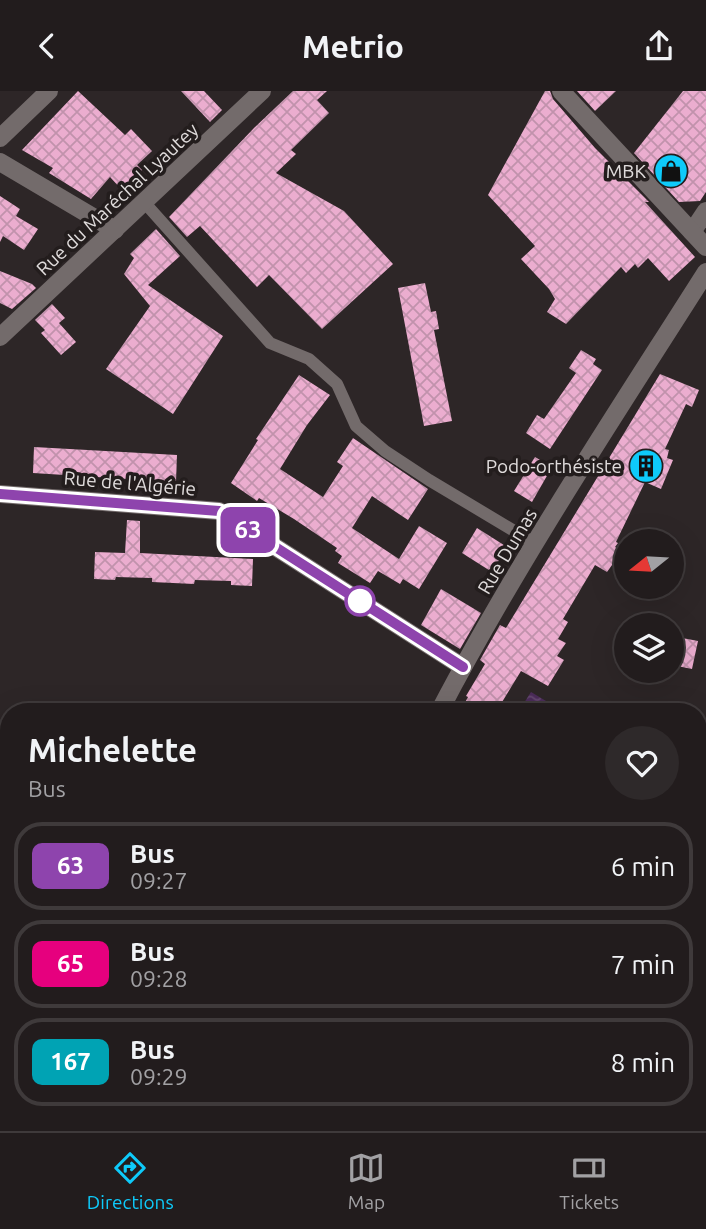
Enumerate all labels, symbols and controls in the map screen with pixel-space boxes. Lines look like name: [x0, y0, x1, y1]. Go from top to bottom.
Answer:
icon: back: [28, 27, 66, 65]
icon: share: [640, 27, 678, 65]
text: Metrio: [302, 28, 404, 64]
street label: Rue du Maréchal Lyautey: [32, 118, 202, 280]
shop icon: MBK: [652, 152, 690, 190]
place label: MBK: [606, 160, 646, 182]
building icon: Podo-orthésiste: [627, 447, 665, 485]
place label: Podo-orthésiste: [486, 455, 622, 477]
street label: Rue de l'Algérie: [63, 466, 197, 500]
street label: Rue Dumas: [473, 504, 541, 598]
line badge: 63: [216, 507, 280, 553]
text: 63: [234, 516, 262, 543]
north arrow: [614, 529, 684, 599]
map controls: [614, 529, 684, 683]
unlabelled marker: [345, 586, 375, 616]
button: layers: [614, 613, 684, 683]
button: heart: [605, 726, 679, 800]
text: Michelette: [28, 731, 197, 768]
text: Bus: [28, 776, 66, 801]
text: Bus: [130, 839, 175, 868]
text: 63: [57, 852, 84, 879]
text: 6 min: [611, 852, 675, 881]
text: 09:27: [130, 868, 188, 893]
text: Bus: [130, 937, 175, 966]
text: 65: [57, 950, 84, 977]
text: 7 min: [611, 950, 675, 979]
text: 09:28: [130, 966, 188, 991]
text: Bus: [130, 1035, 175, 1064]
text: 167: [50, 1048, 91, 1075]
text: 8 min: [611, 1048, 675, 1077]
text: 09:29: [130, 1064, 188, 1089]
tab: Directions: [87, 1149, 174, 1213]
tab: Map: [347, 1149, 385, 1213]
tab: Tickets: [559, 1149, 619, 1213]

